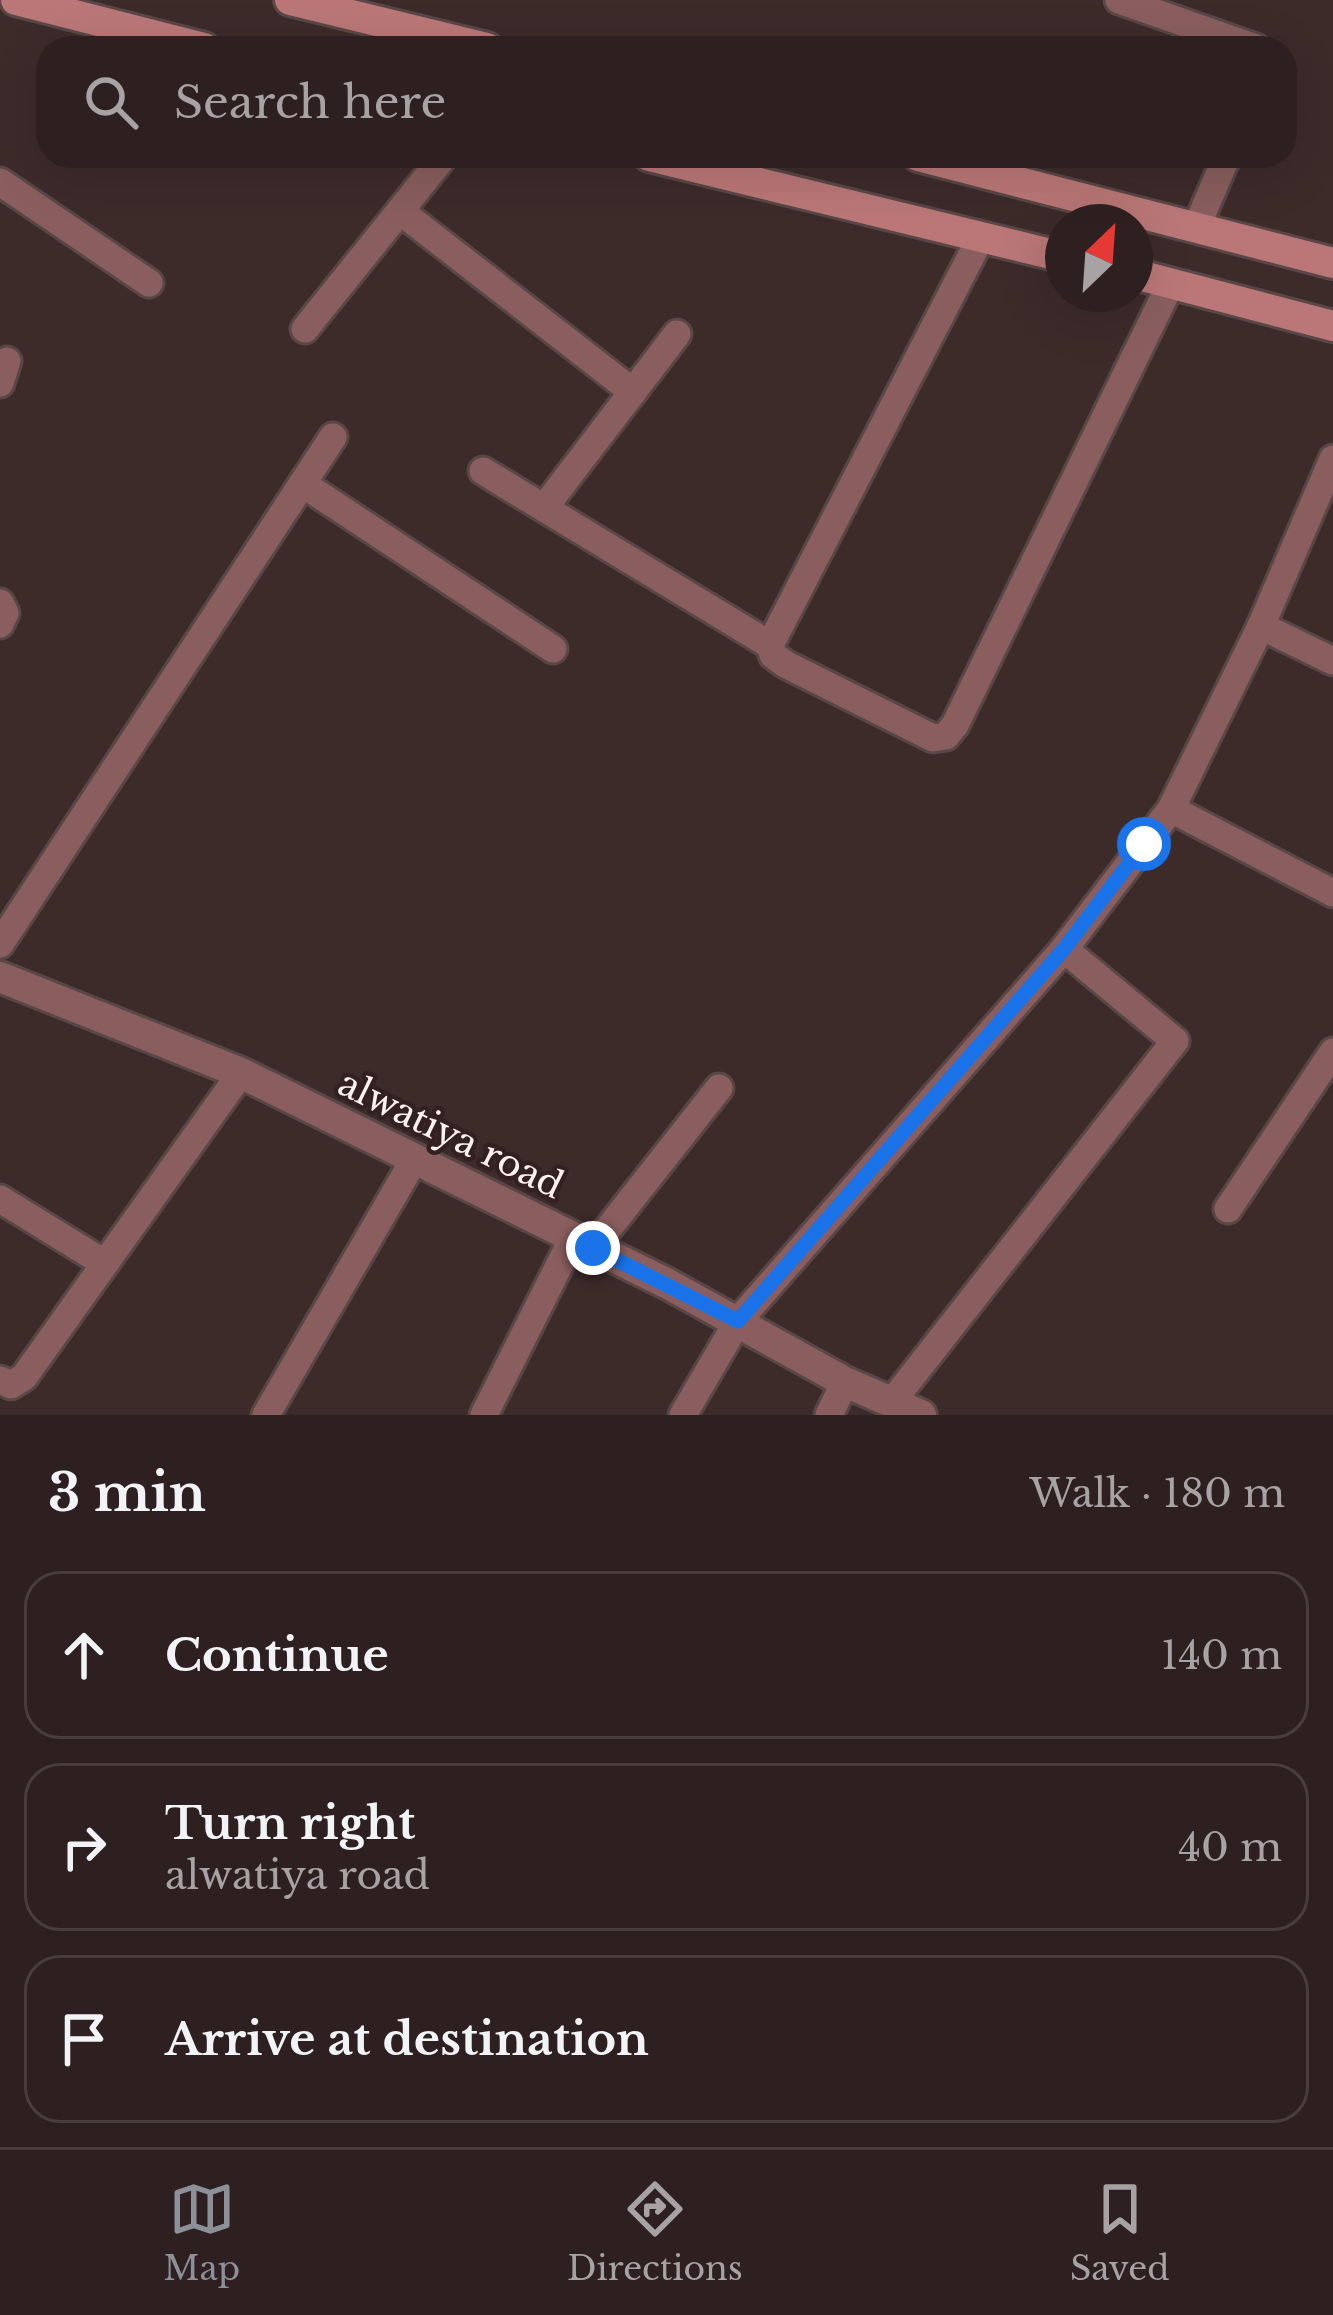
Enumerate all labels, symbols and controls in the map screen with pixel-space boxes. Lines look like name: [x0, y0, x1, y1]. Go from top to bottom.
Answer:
search box: [36, 36, 1297, 168]
icon: search: [78, 69, 144, 135]
text: Search here: [174, 74, 446, 130]
north arrow: [1045, 204, 1153, 312]
route start: [1117, 817, 1171, 871]
street label: alwatiya road: [331, 1061, 571, 1208]
route end: [566, 1221, 620, 1275]
text: 3 min: [48, 1462, 206, 1525]
text: Walk · 180 m: [1029, 1469, 1285, 1518]
icon: ahead: [51, 1622, 117, 1688]
text: Continue: [165, 1627, 389, 1683]
text: 140 m: [1161, 1631, 1282, 1680]
text: Turn right: [165, 1795, 415, 1851]
icon: right: [51, 1814, 117, 1880]
text: 40 m: [1178, 1823, 1282, 1872]
text: alwatiya road: [165, 1851, 430, 1900]
icon: arrive: [51, 2006, 117, 2072]
text: Arrive at destination: [165, 2011, 649, 2067]
tab: Map: [164, 2176, 240, 2289]
tab: Directions: [567, 2176, 743, 2289]
tab: Saved: [1070, 2176, 1169, 2289]

